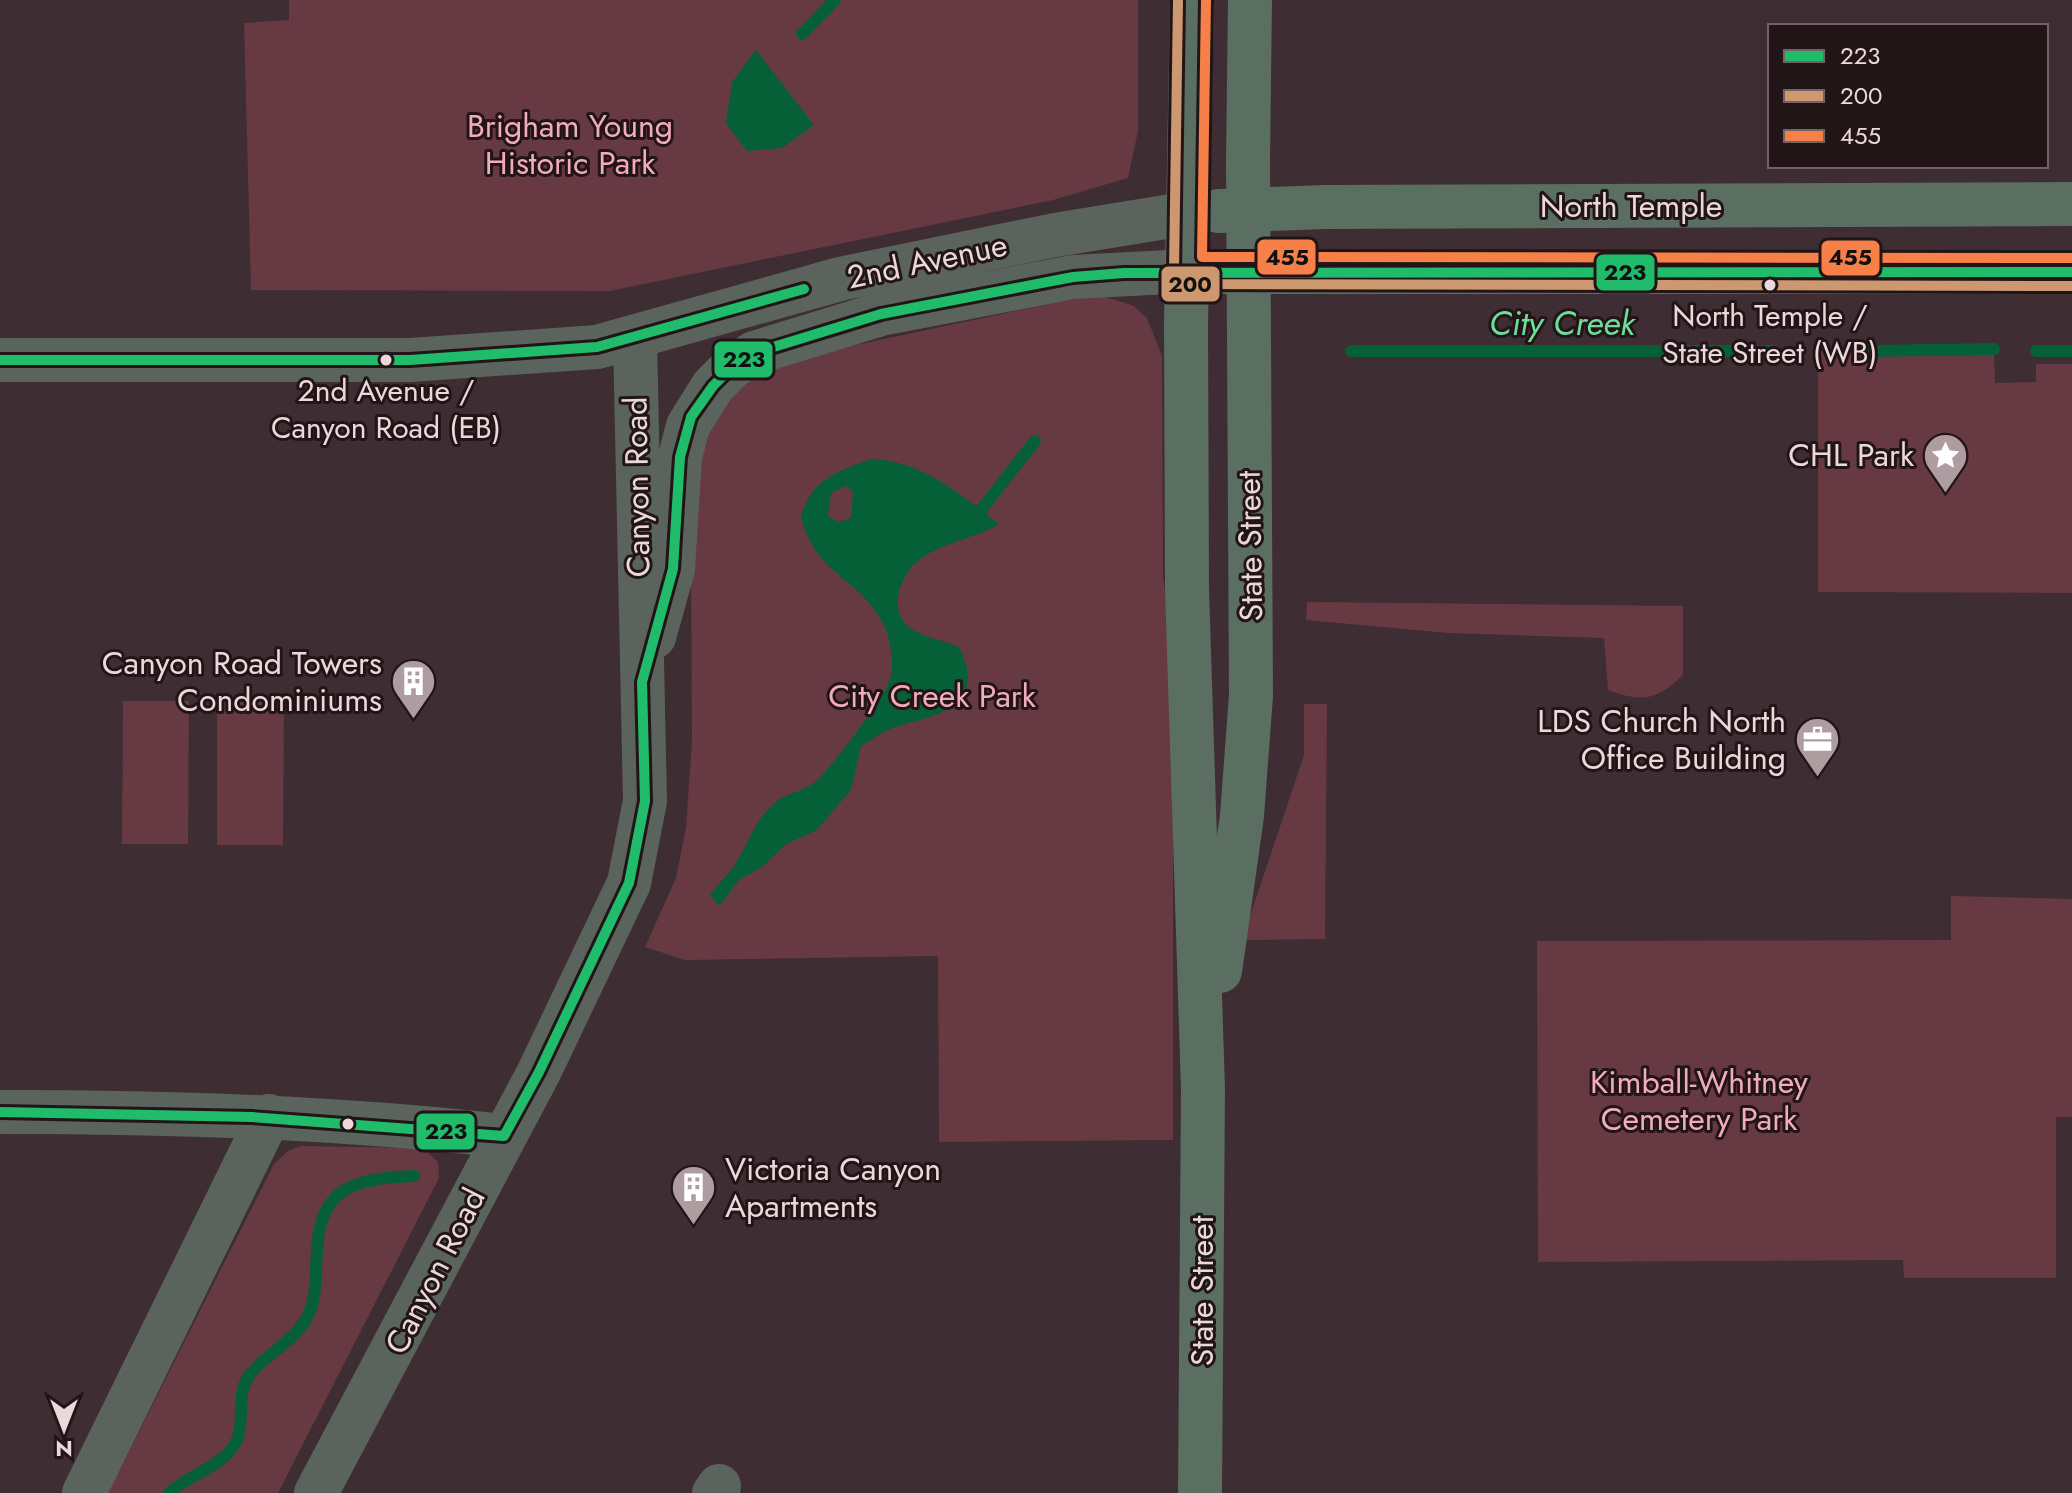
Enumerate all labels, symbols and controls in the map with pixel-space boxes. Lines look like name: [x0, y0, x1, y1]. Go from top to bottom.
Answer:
legend: [1768, 24, 2048, 168]
text: 223: [1840, 38, 1880, 73]
text: 200: [1840, 78, 1882, 113]
park label: Brigham Young Historic Park: [467, 103, 673, 186]
text: 455: [1840, 118, 1881, 153]
street label: North Temple: [1540, 183, 1722, 229]
street label: 2nd Avenue: [843, 222, 1011, 300]
line badge: 455: [1256, 238, 1317, 276]
line badge: 455: [1820, 239, 1881, 277]
text: 455: [1265, 241, 1309, 273]
text: 455: [1828, 241, 1872, 273]
line badge: 223: [1595, 253, 1656, 292]
text: 223: [1604, 256, 1646, 288]
line badge: 200: [1160, 265, 1221, 303]
text: 200: [1168, 268, 1212, 300]
marker: North Temple / State Street (WB): [1762, 277, 1778, 293]
place label: North Temple / State Street (WB): [1662, 294, 1878, 374]
water label: City Creek: [1489, 299, 1636, 348]
line badge: 223: [713, 340, 774, 379]
text: 223: [723, 343, 765, 375]
marker: 2nd Avenue / Canyon Road (EB): [378, 352, 394, 368]
place label: 2nd Avenue / Canyon Road (EB): [271, 369, 501, 449]
street label: Canyon Road: [612, 396, 662, 578]
place icon: CHL Park: [1921, 431, 1969, 494]
place label: CHL Park: [1788, 432, 1915, 478]
street label: State Street: [1226, 470, 1274, 622]
place label: Canyon Road Towers Condominiums: [102, 640, 382, 723]
building icon: Canyon Road Towers Condominiums: [389, 657, 437, 720]
park label: City Creek Park: [828, 673, 1037, 719]
place label: LDS Church North Office Building: [1537, 698, 1786, 781]
office icon: LDS Church North Office Building: [1793, 715, 1841, 778]
park label: Kimball-Whitney Cemetery Park: [1590, 1059, 1809, 1142]
line badge: 223: [415, 1112, 476, 1151]
text: 223: [425, 1115, 467, 1147]
unlabelled marker: [340, 1116, 356, 1132]
place label: Victoria Canyon Apartments: [725, 1146, 941, 1229]
building icon: Victoria Canyon Apartments: [670, 1163, 718, 1226]
street label: Canyon Road: [374, 1180, 496, 1362]
street label: State Street: [1179, 1215, 1225, 1366]
north arrow: [24, 1389, 104, 1469]
text: N: [55, 1433, 73, 1465]

